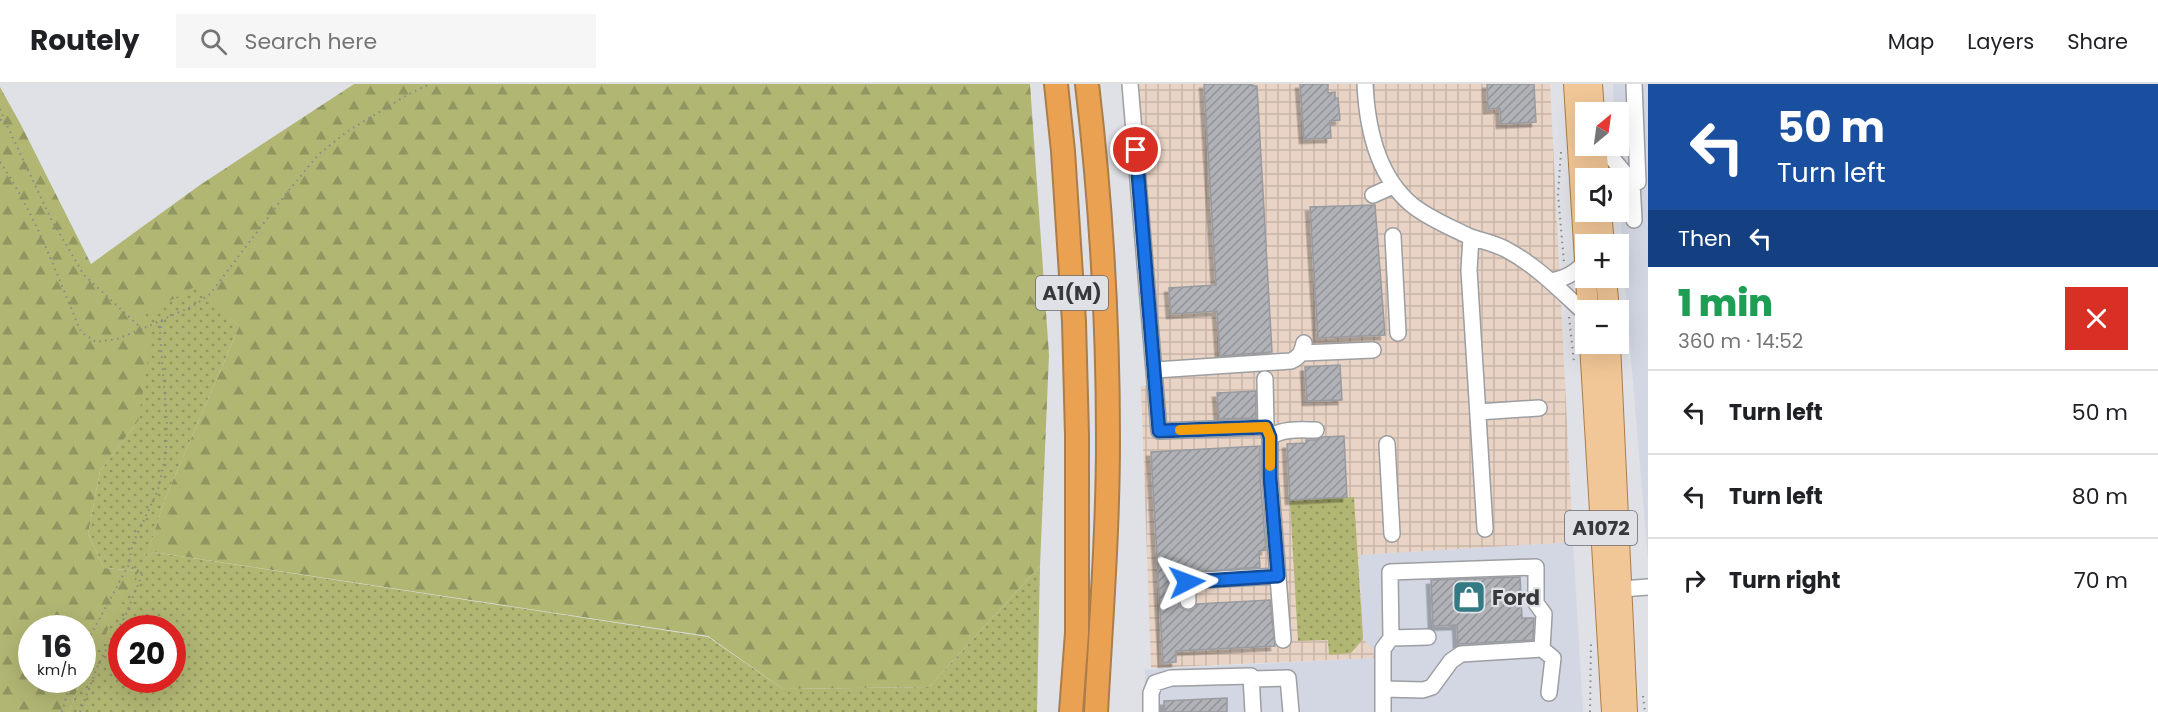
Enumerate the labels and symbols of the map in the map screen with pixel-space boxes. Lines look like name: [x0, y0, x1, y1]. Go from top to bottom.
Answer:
north arrow: [1575, 102, 1629, 156]
pin: [1110, 124, 1161, 175]
road number: A1(M): [1036, 276, 1108, 310]
road number: A1072: [1565, 511, 1637, 545]
position arrow: [1155, 550, 1219, 614]
shop icon: Ford: [1451, 579, 1487, 615]
place label: Ford: [1492, 583, 1540, 612]
speed limit sign: 20: [108, 615, 186, 693]

